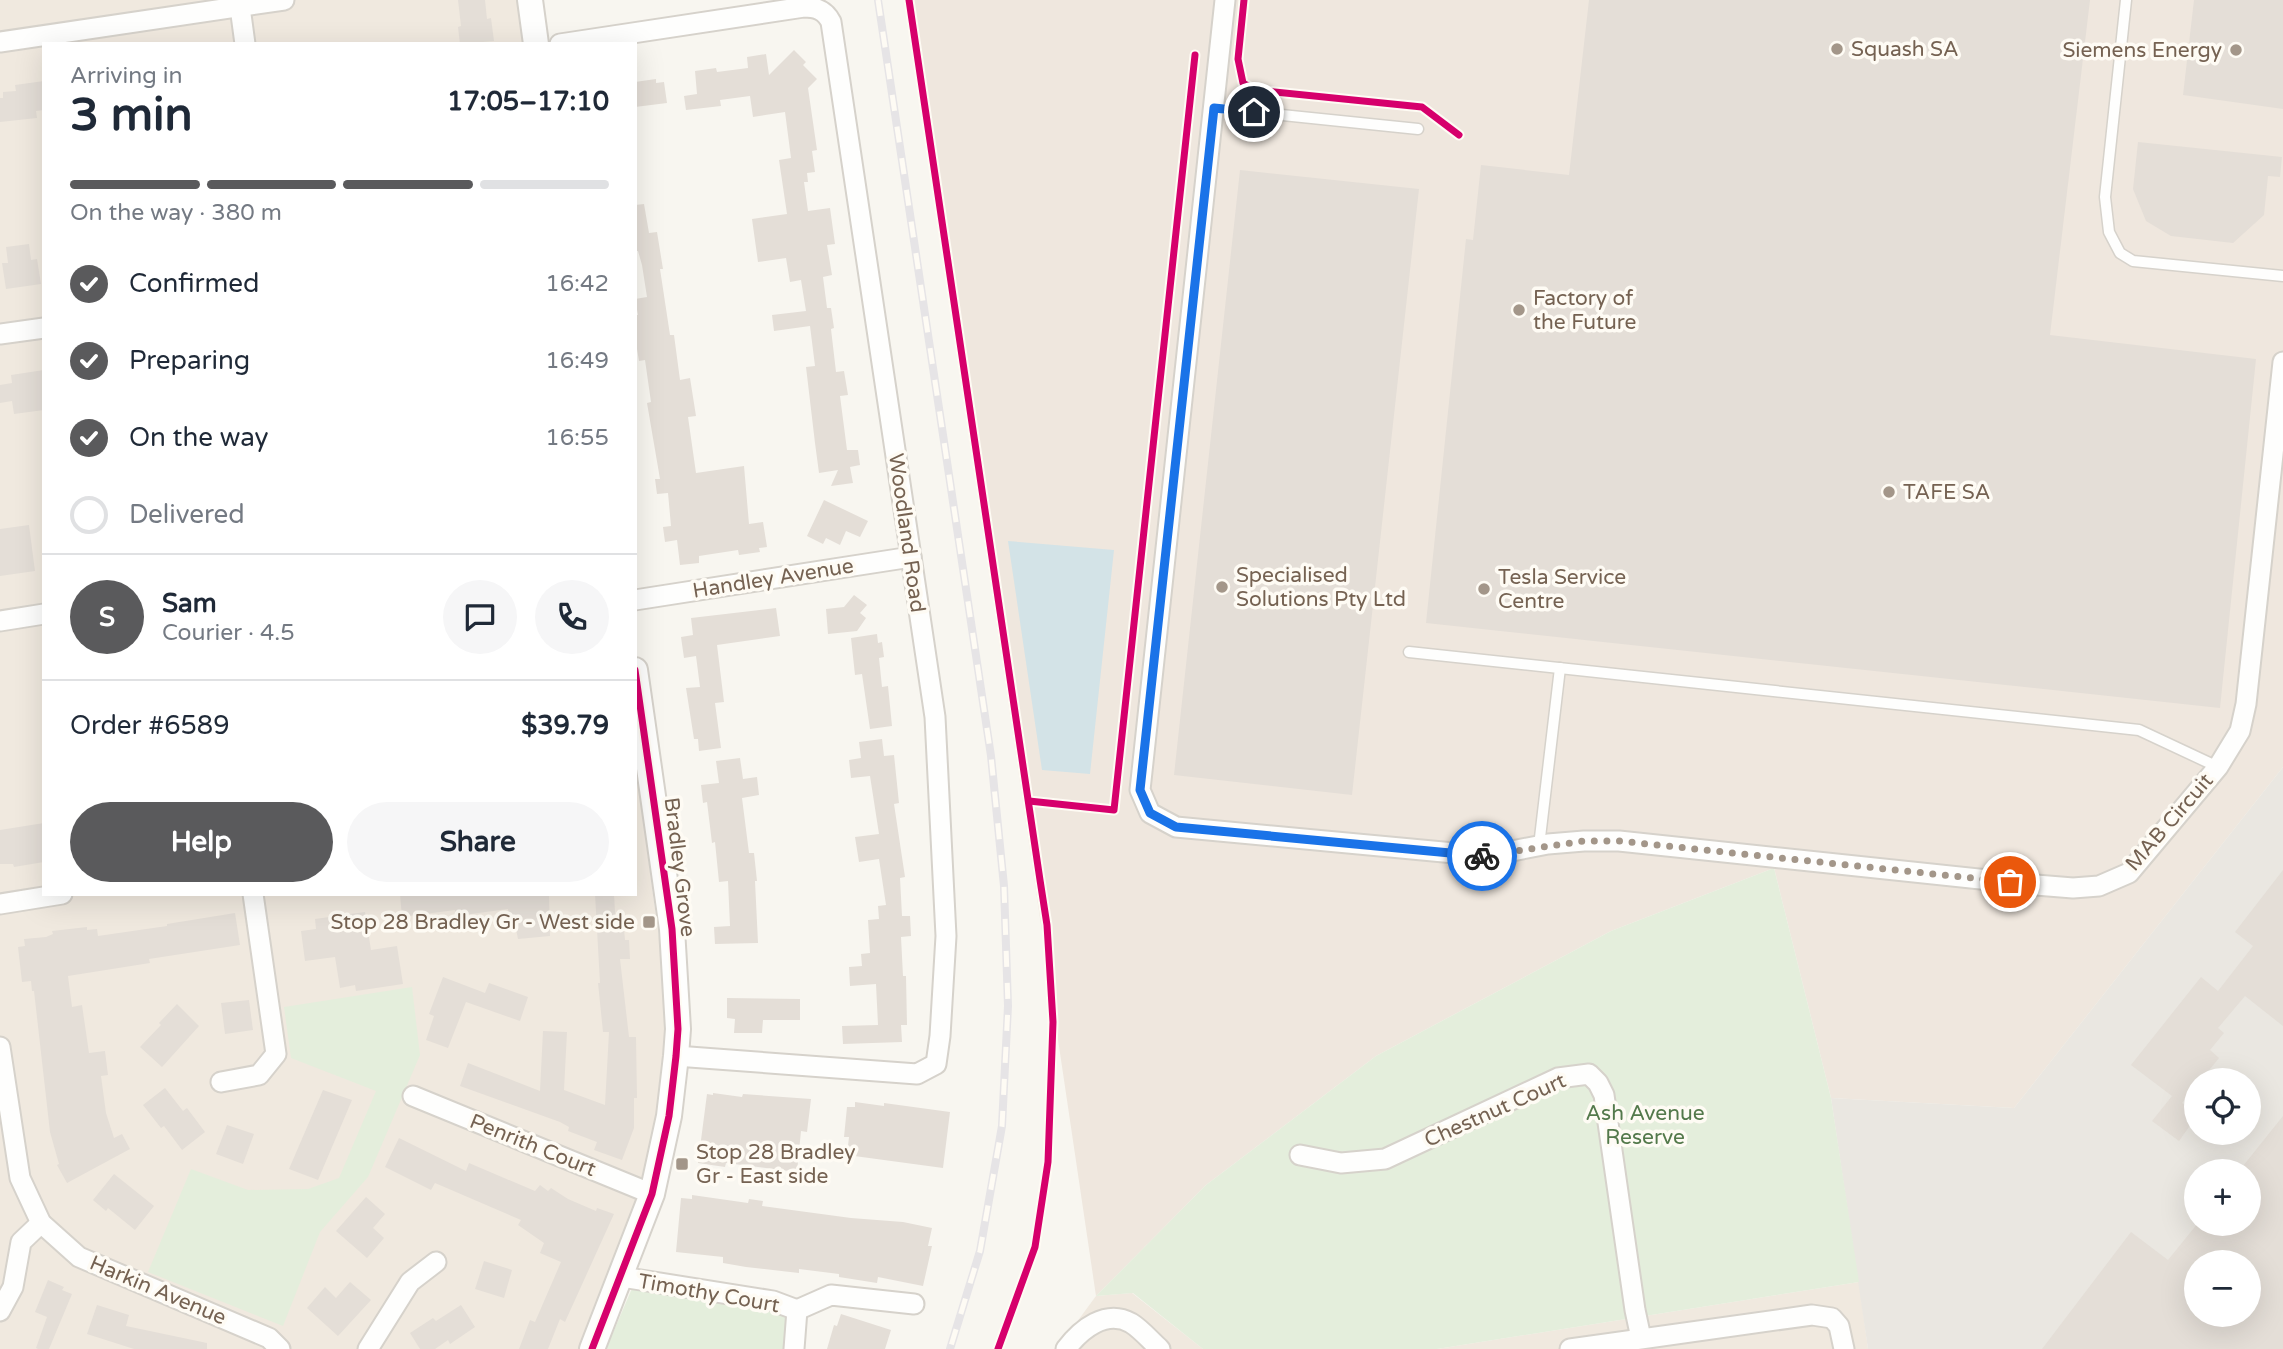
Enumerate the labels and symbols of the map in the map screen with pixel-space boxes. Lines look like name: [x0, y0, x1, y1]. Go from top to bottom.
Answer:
place label: Squash SA: [1851, 37, 1959, 62]
place label: Siemens Energy: [2062, 38, 2222, 63]
marker: Squash SA: [1829, 41, 1845, 57]
marker: Siemens Energy: [2228, 42, 2244, 58]
pin: [1224, 82, 1284, 142]
place label: Factory of the Future: [1533, 286, 1637, 335]
marker: Factory of the Future: [1511, 302, 1527, 318]
street label: Woodland Road: [883, 452, 930, 614]
place label: TAFE SA: [1903, 480, 1990, 505]
marker: TAFE SA: [1881, 484, 1897, 500]
street label: Handley Avenue: [691, 553, 855, 604]
place label: Specialised Solutions Pty Ltd: [1236, 563, 1406, 612]
place label: Tesla Service Centre: [1498, 565, 1626, 614]
marker: Specialised Solutions Pty Ltd: [1214, 579, 1230, 595]
marker: Tesla Service Centre: [1476, 581, 1492, 597]
street label: MAB Circuit: [2120, 769, 2218, 876]
street label: Bradley Grove: [659, 796, 700, 938]
courier: [1447, 821, 1517, 891]
pin: [1980, 852, 2040, 912]
place label: Stop 28 Bradley Gr - West side: [331, 910, 635, 935]
marker: Stop 28 Bradley Gr - West side: [641, 914, 657, 930]
street label: Chestnut Court: [1421, 1068, 1570, 1153]
park label: Ash Avenue Reserve: [1585, 1101, 1705, 1150]
street label: Penrith Court: [466, 1109, 600, 1182]
place label: Stop 28 Bradley Gr - East side: [696, 1140, 855, 1189]
marker: Stop 28 Bradley Gr - East side: [674, 1156, 690, 1172]
street label: Harkin Avenue: [86, 1250, 230, 1330]
street label: Timothy Court: [636, 1269, 782, 1318]

